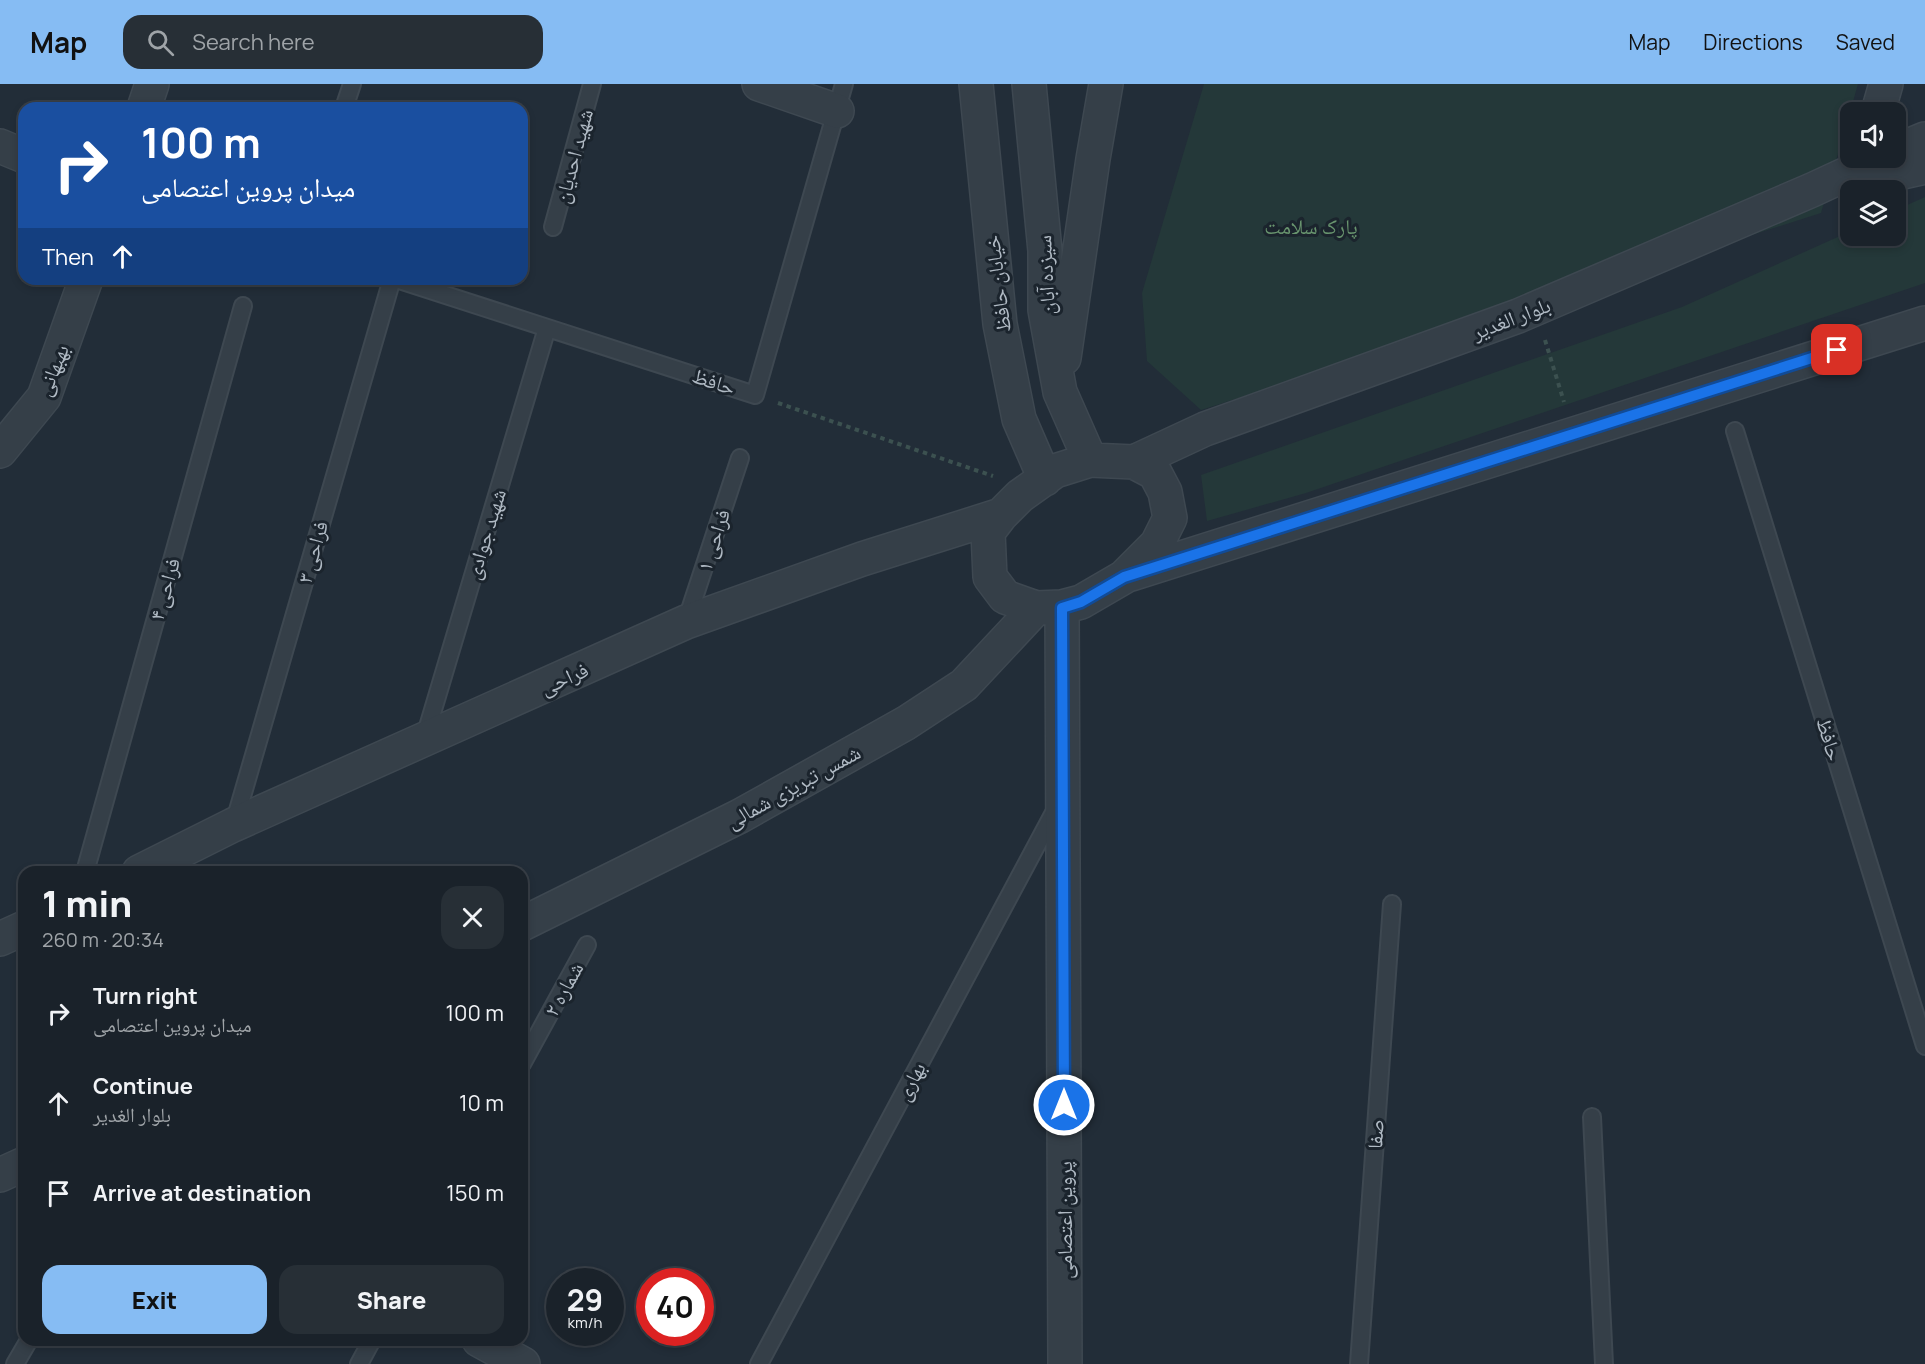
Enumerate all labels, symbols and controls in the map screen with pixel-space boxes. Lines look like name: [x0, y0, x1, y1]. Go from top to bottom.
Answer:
search box: [123, 15, 543, 69]
text: Map: [30, 23, 87, 61]
icon: search: [144, 26, 177, 59]
text: Search here: [192, 27, 315, 57]
text: Map: [1629, 28, 1670, 56]
text: Directions: [1703, 28, 1803, 56]
text: Saved: [1836, 28, 1895, 56]
map controls: [1840, 102, 1906, 246]
button: sound: [1840, 102, 1906, 168]
street label: شهید احدیان: [547, 106, 599, 206]
text: 100 m: [141, 113, 261, 171]
icon: right: [42, 126, 120, 204]
text: میدان پروین اعتصامی: [141, 168, 355, 205]
button: layers: [1840, 180, 1906, 246]
park label: پارک سلامت: [1264, 212, 1358, 240]
street label: خیابان حافظ: [977, 234, 1017, 334]
street label: سیزده آبان: [1029, 234, 1061, 316]
icon: ahead: [106, 240, 139, 273]
text: Then: [42, 242, 94, 272]
street label: بلوار الغدیر: [1467, 290, 1554, 346]
pin: [1811, 324, 1862, 375]
icon: arrive: [1820, 333, 1853, 366]
street label: بهبهانی: [29, 340, 75, 400]
street label: حافظ: [689, 361, 739, 401]
street label: شهید جوادی: [458, 485, 512, 583]
street label: فراحی ۱: [690, 505, 736, 575]
street label: فراحی ۳: [290, 518, 334, 586]
street label: فراحی ۴: [142, 555, 186, 623]
street label: فراحی: [535, 655, 593, 701]
street label: حافظ: [1810, 714, 1850, 764]
street label: شمس تبریزی شمالی: [721, 738, 865, 834]
text: 1 min: [42, 879, 132, 928]
button: close: [441, 886, 504, 949]
text: 260 m · 20:34: [42, 926, 164, 953]
street label: شماره ۲: [537, 957, 589, 1021]
text: Turn right: [93, 981, 198, 1011]
icon: right: [42, 997, 75, 1030]
text: 100 m: [446, 998, 504, 1028]
text: میدان پروین اعتصامی: [93, 1011, 252, 1038]
street label: بهاری: [888, 1057, 932, 1105]
text: Continue: [93, 1071, 193, 1101]
position arrow: [1032, 1073, 1096, 1137]
icon: ahead: [42, 1087, 75, 1120]
text: 10 m: [459, 1088, 504, 1118]
text: بلوار الغدیر: [93, 1101, 171, 1128]
street label: صفا: [1360, 1118, 1390, 1150]
street label: پروین اعتصامی: [1050, 1161, 1078, 1279]
icon: arrive: [42, 1177, 75, 1210]
text: Arrive at destination: [93, 1178, 311, 1208]
text: 150 m: [446, 1178, 504, 1208]
button: Exit: [42, 1265, 267, 1334]
button: Share: [279, 1265, 504, 1334]
speed limit sign: 40: [636, 1268, 714, 1346]
text: 29: [567, 1279, 603, 1320]
text: km/h: [568, 1312, 602, 1333]

